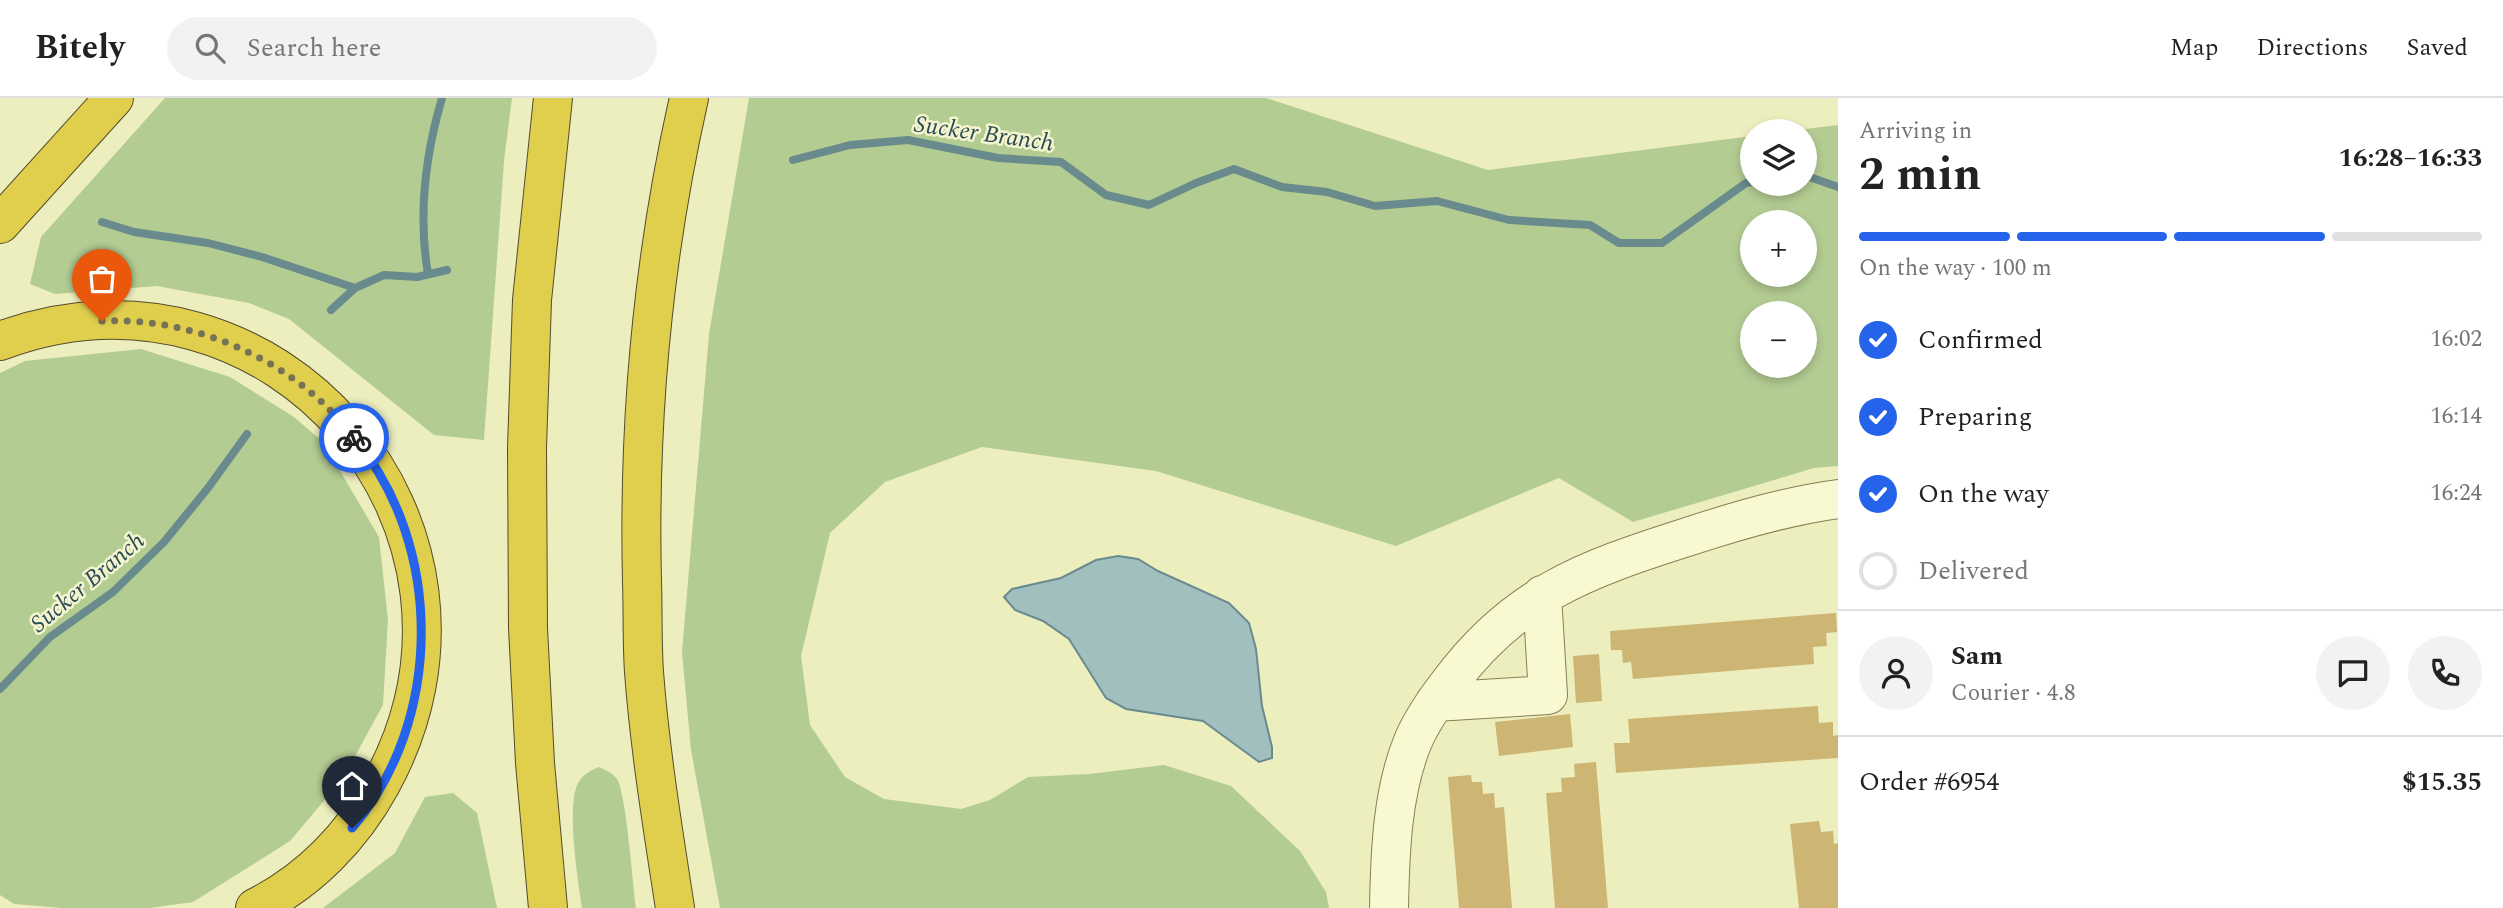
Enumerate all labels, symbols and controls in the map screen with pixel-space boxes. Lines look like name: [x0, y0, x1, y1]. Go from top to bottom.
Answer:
search box: [167, 17, 657, 80]
text: Bitely: [35, 23, 125, 73]
text: Search here: [247, 28, 381, 68]
icon: search: [191, 29, 229, 67]
text: Map: [2170, 30, 2218, 66]
text: Directions: [2256, 30, 2368, 66]
text: Saved: [2406, 30, 2468, 66]
water label: Sucker Branch: [912, 106, 1056, 162]
text: Arriving in: [1859, 114, 1972, 149]
map controls: [1740, 119, 1817, 378]
button: layers: [1740, 119, 1817, 196]
text: 16:28–16:33: [2338, 138, 2482, 178]
text: 2 min: [1859, 140, 1981, 210]
button: +: [1740, 210, 1817, 287]
pin: [72, 249, 132, 321]
text: On the way · 100 m: [1859, 251, 2052, 286]
icon: bag: [83, 260, 121, 298]
button: −: [1740, 301, 1817, 378]
text: Confirmed: [1918, 320, 2043, 360]
icon: check: [1859, 321, 1897, 359]
text: 16:02: [2430, 322, 2482, 357]
text: Preparing: [1918, 397, 2032, 437]
icon: check: [1859, 398, 1897, 436]
text: 16:14: [2430, 399, 2482, 434]
courier: [319, 403, 389, 473]
icon: bike: [335, 419, 373, 457]
text: On the way: [1918, 474, 2049, 514]
icon: check: [1859, 475, 1897, 513]
text: 16:24: [2430, 476, 2482, 511]
water label: Sucker Branch: [22, 524, 153, 642]
text: Delivered: [1918, 551, 2029, 591]
button: person: [1859, 636, 1933, 710]
text: Sam: [1951, 636, 2003, 676]
button: chat: [2316, 636, 2390, 710]
button: phone: [2408, 636, 2482, 710]
text: Courier · 4.8: [1951, 676, 2076, 711]
pin: [322, 756, 382, 828]
text: Order #6954: [1859, 762, 1999, 802]
text: $15.35: [2402, 762, 2482, 802]
icon: home: [333, 767, 371, 805]

